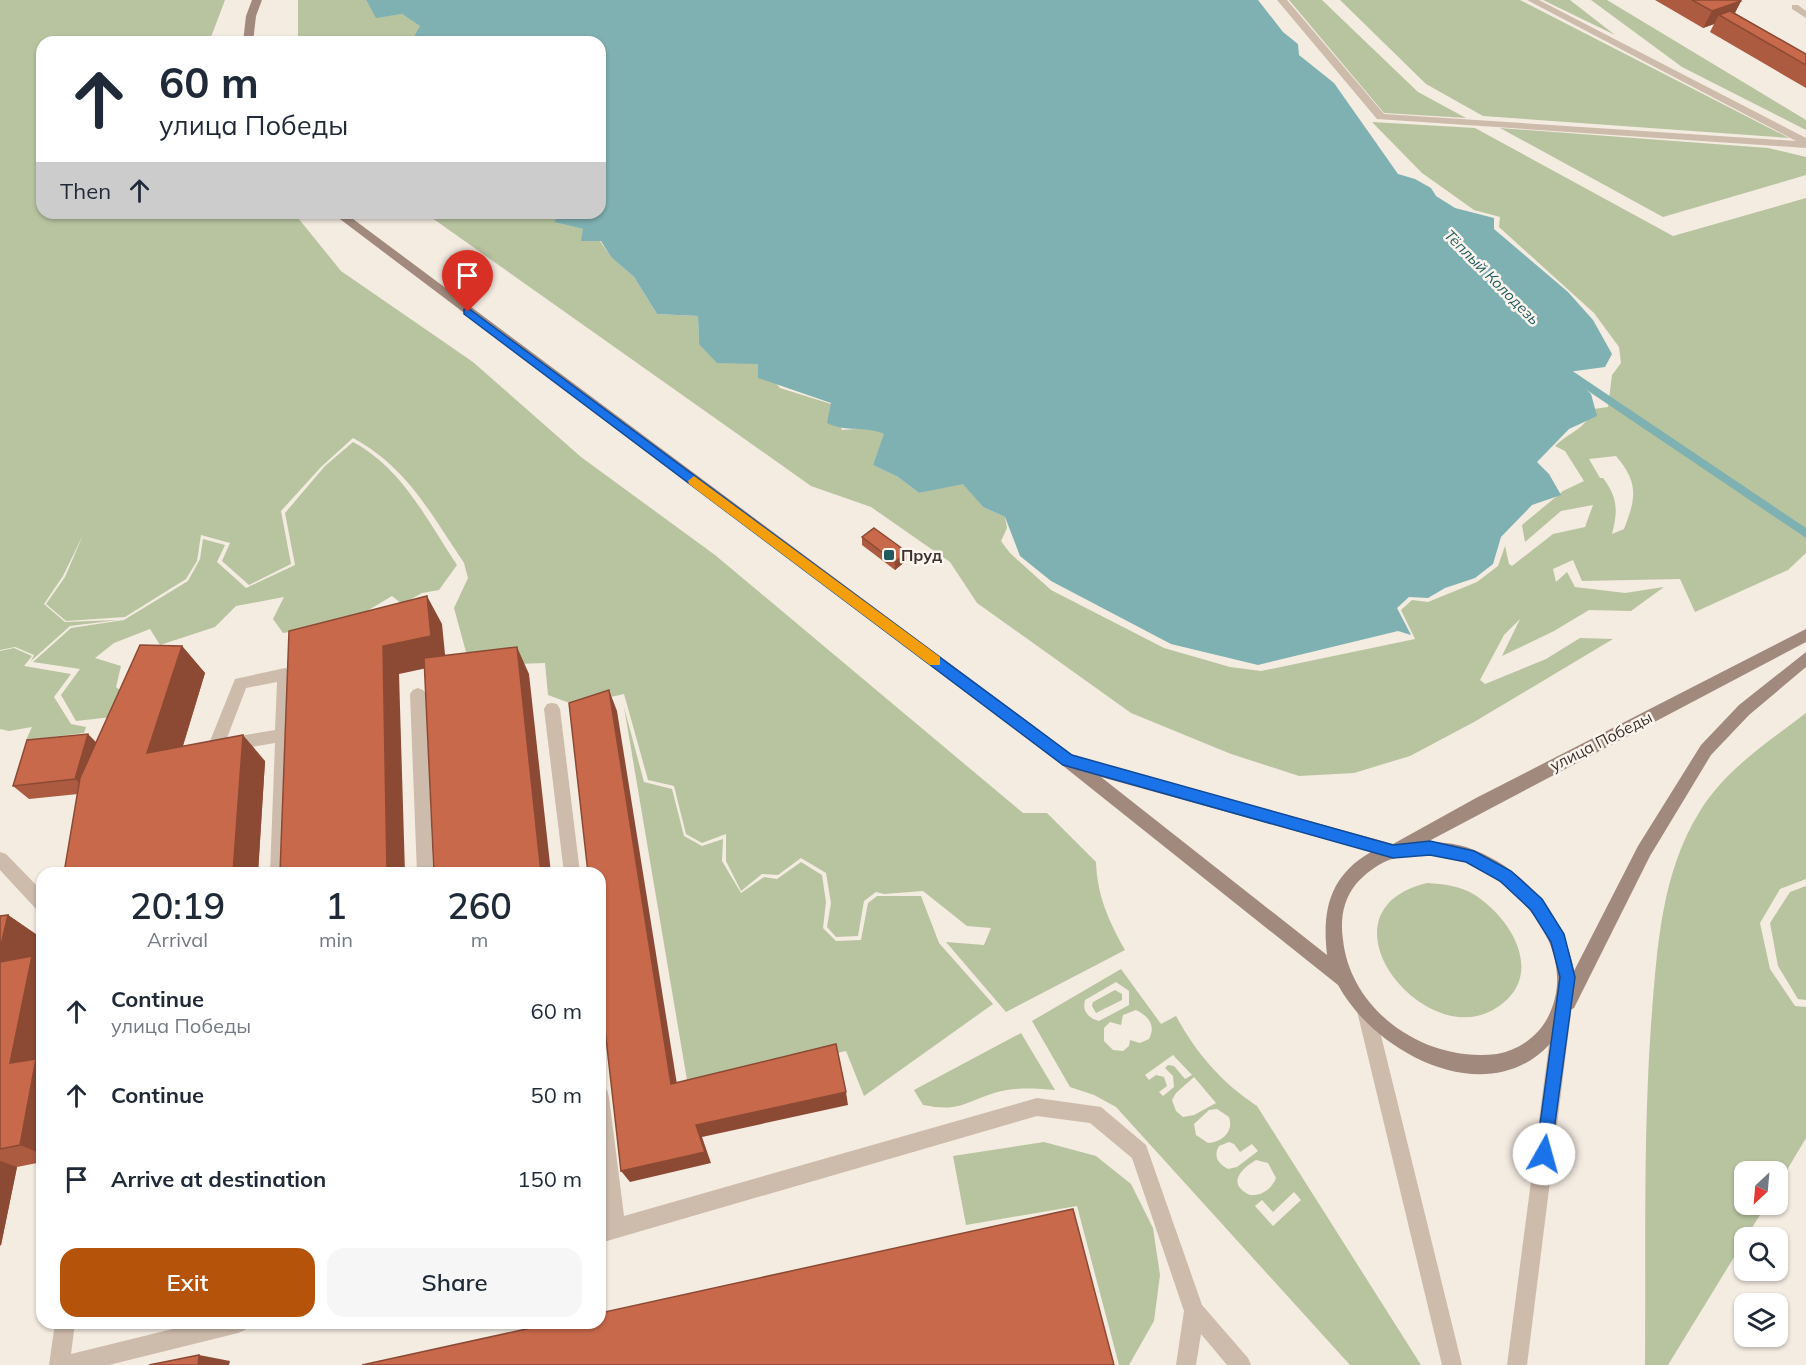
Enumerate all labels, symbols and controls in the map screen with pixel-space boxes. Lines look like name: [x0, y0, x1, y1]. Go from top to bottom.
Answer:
text: 60 m: [159, 56, 259, 109]
icon: ahead: [60, 60, 138, 138]
text: улица Победы: [159, 108, 348, 142]
icon: ahead: [123, 174, 156, 207]
text: Then: [60, 177, 111, 205]
water label: Тёплый Колодезь: [1440, 225, 1544, 329]
pin: [442, 250, 493, 312]
icon: arrive: [451, 259, 484, 292]
place label: Пруд: [901, 545, 942, 565]
marker: Пруд: [882, 548, 896, 562]
street label: улица Победы: [1546, 707, 1656, 775]
text: 20:19: [130, 883, 225, 928]
text: 1: [325, 883, 347, 928]
text: 260: [447, 883, 512, 928]
text: Arrival: [147, 927, 208, 952]
text: min: [319, 927, 353, 952]
text: m: [471, 927, 488, 952]
text: Continue: [111, 985, 204, 1013]
icon: ahead: [60, 995, 93, 1028]
text: 60 m: [531, 997, 582, 1025]
text: улица Победы: [111, 1013, 251, 1038]
icon: ahead: [60, 1079, 93, 1112]
text: Continue: [111, 1081, 204, 1109]
text: 50 m: [531, 1081, 582, 1109]
position arrow: [1512, 1122, 1576, 1186]
north arrow: [1734, 1161, 1788, 1215]
map controls: [1734, 1161, 1788, 1347]
icon: arrive: [60, 1163, 93, 1196]
text: Arrive at destination: [111, 1165, 326, 1193]
text: 150 m: [517, 1165, 582, 1193]
button: search: [1734, 1227, 1788, 1281]
button: Exit: [60, 1248, 315, 1317]
button: Share: [327, 1248, 582, 1317]
button: layers: [1734, 1293, 1788, 1347]

